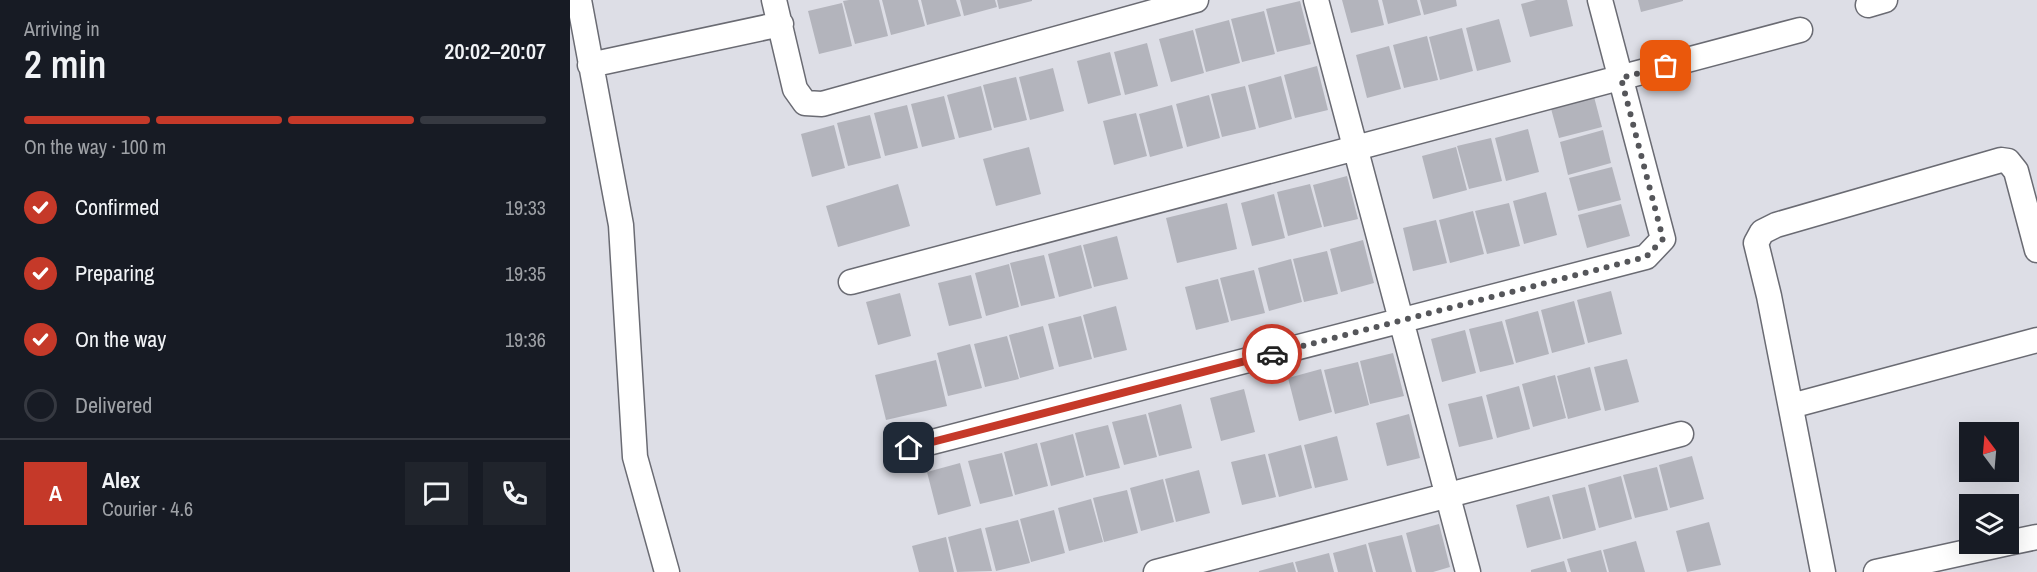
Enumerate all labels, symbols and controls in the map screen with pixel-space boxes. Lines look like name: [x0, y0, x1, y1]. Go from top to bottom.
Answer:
text: Arriving in: [24, 15, 100, 42]
text: 20:02–20:07: [444, 36, 546, 66]
text: 2 min: [24, 38, 106, 90]
pin: [1640, 40, 1691, 91]
icon: bag: [1649, 49, 1682, 82]
text: On the way · 100 m: [24, 133, 166, 160]
icon: check: [24, 191, 57, 224]
text: Confirmed: [75, 192, 159, 222]
text: 19:33: [505, 194, 546, 221]
icon: check: [24, 257, 57, 290]
text: Preparing: [75, 258, 154, 288]
text: 19:35: [505, 260, 546, 287]
icon: check: [24, 323, 57, 356]
text: On the way: [75, 324, 166, 354]
courier: [1242, 324, 1302, 384]
text: 19:36: [505, 326, 546, 353]
icon: car: [1256, 338, 1289, 371]
text: Delivered: [75, 390, 152, 420]
pin: [883, 422, 934, 473]
north arrow: [1959, 422, 2019, 482]
map controls: [1959, 422, 2019, 554]
icon: home: [892, 431, 925, 464]
button: chat: [405, 462, 468, 525]
button: phone: [483, 462, 546, 525]
text: Alex: [102, 465, 140, 495]
text: A: [49, 478, 62, 508]
button: layers: [1959, 494, 2019, 554]
text: Courier · 4.6: [102, 495, 193, 522]

